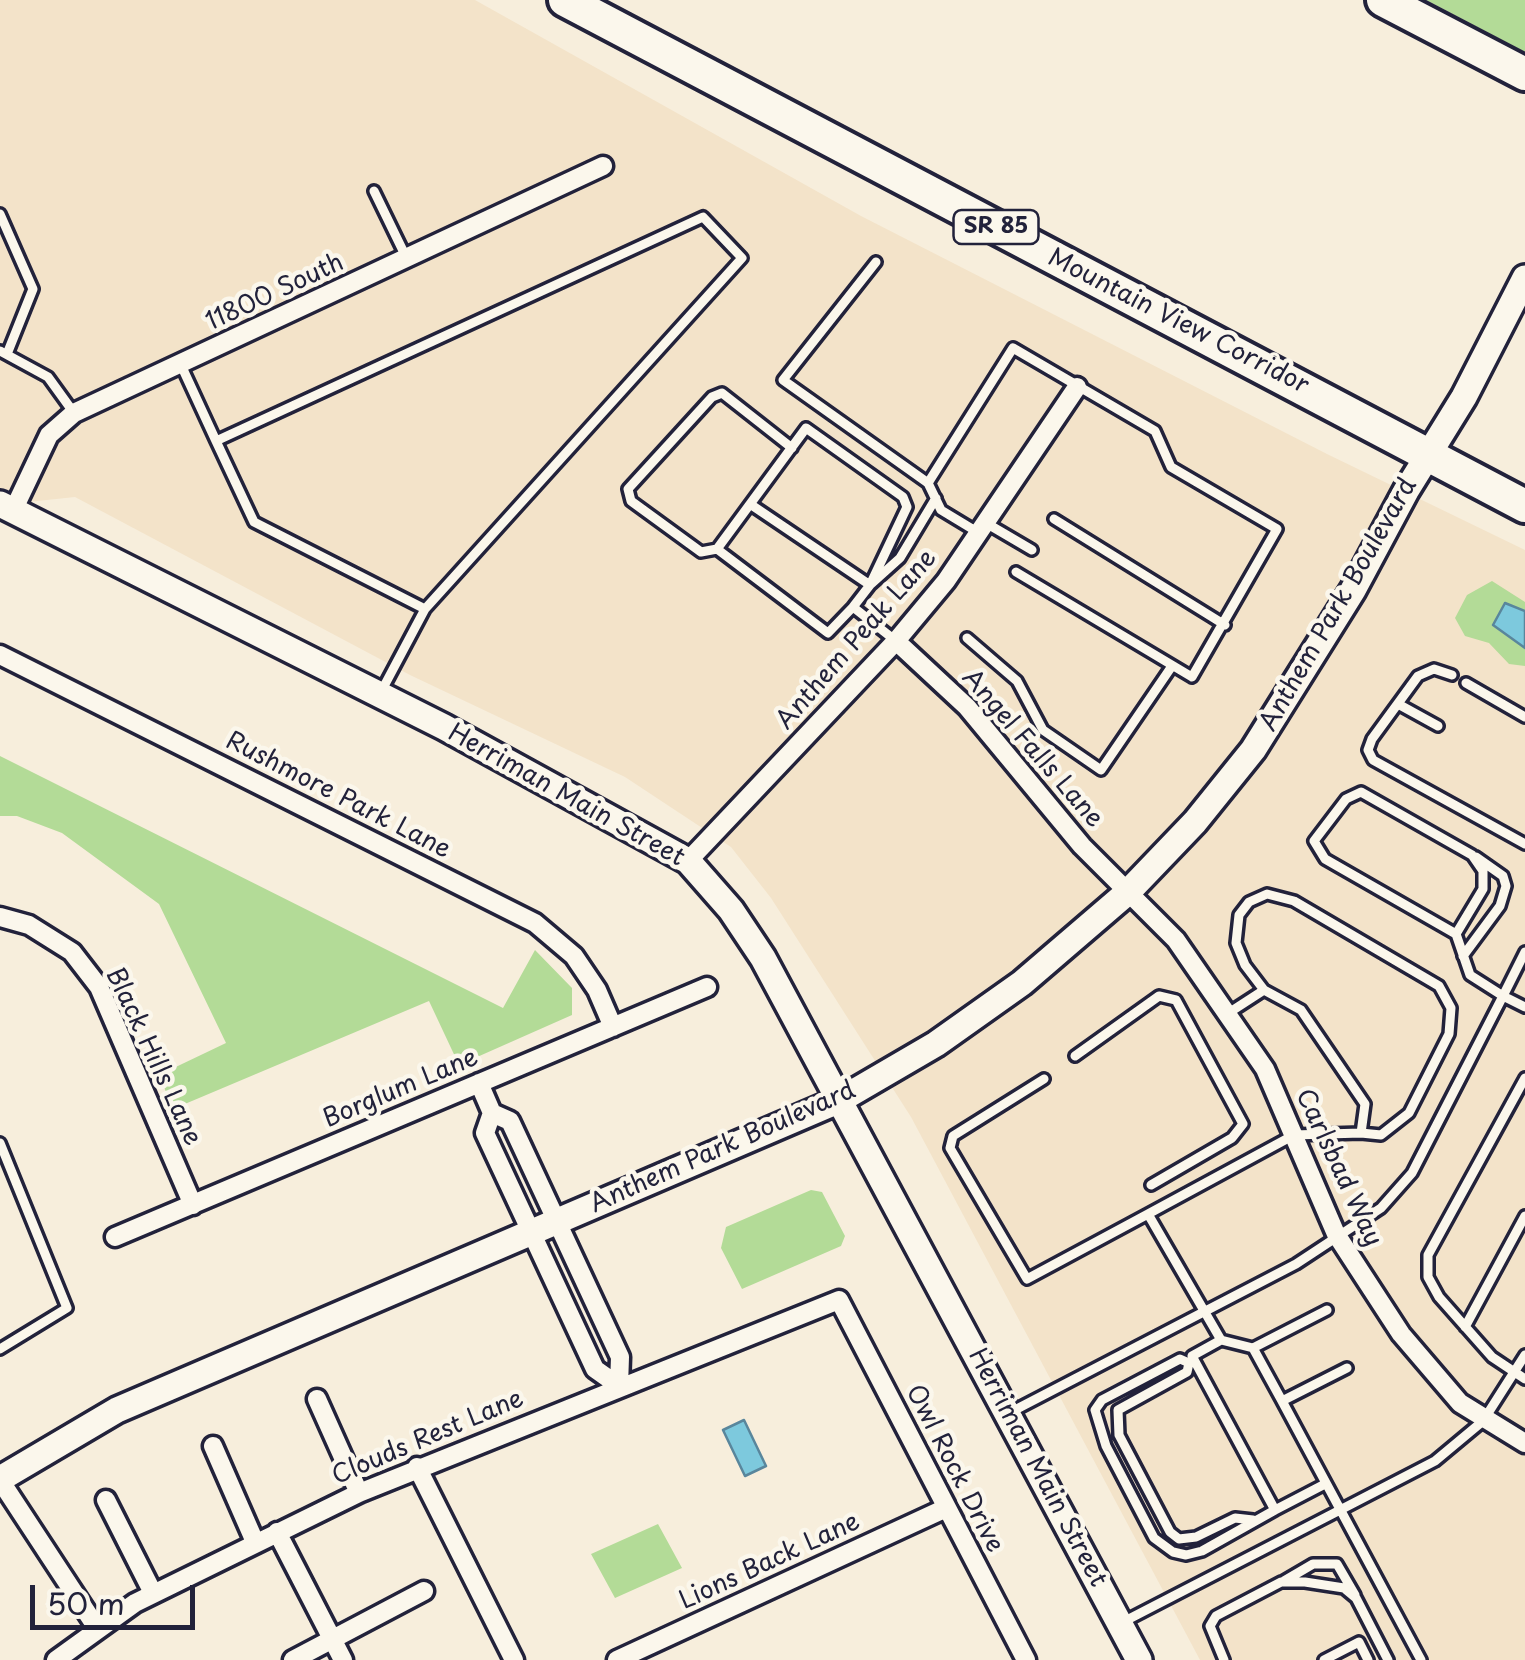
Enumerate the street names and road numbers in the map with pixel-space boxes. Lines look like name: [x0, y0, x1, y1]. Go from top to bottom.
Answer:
road number: SR 85: [954, 210, 1038, 244]
street label: Mountain View Corridor: [1043, 243, 1313, 401]
street label: 11800 South: [201, 248, 349, 338]
street label: Anthem Park Boulevard: [1254, 473, 1424, 737]
street label: Anthem Peak Lane: [771, 544, 943, 736]
street label: Angel Falls Lane: [955, 664, 1109, 834]
street label: Herriman Main Street: [443, 718, 689, 874]
street label: Rushmore Park Lane: [221, 726, 455, 866]
street label: Black Hills Lane: [99, 963, 207, 1151]
street label: Borglum Lane: [319, 1043, 483, 1135]
street label: Anthem Park Boulevard: [586, 1076, 860, 1220]
street label: Carlsbad Way: [1288, 1085, 1388, 1251]
street label: Herriman Main Street: [961, 1344, 1113, 1592]
street label: Owl Rock Drive: [899, 1380, 1009, 1558]
street label: Clouds Rest Lane: [328, 1384, 528, 1492]
street label: Lions Back Lane: [675, 1507, 865, 1617]

